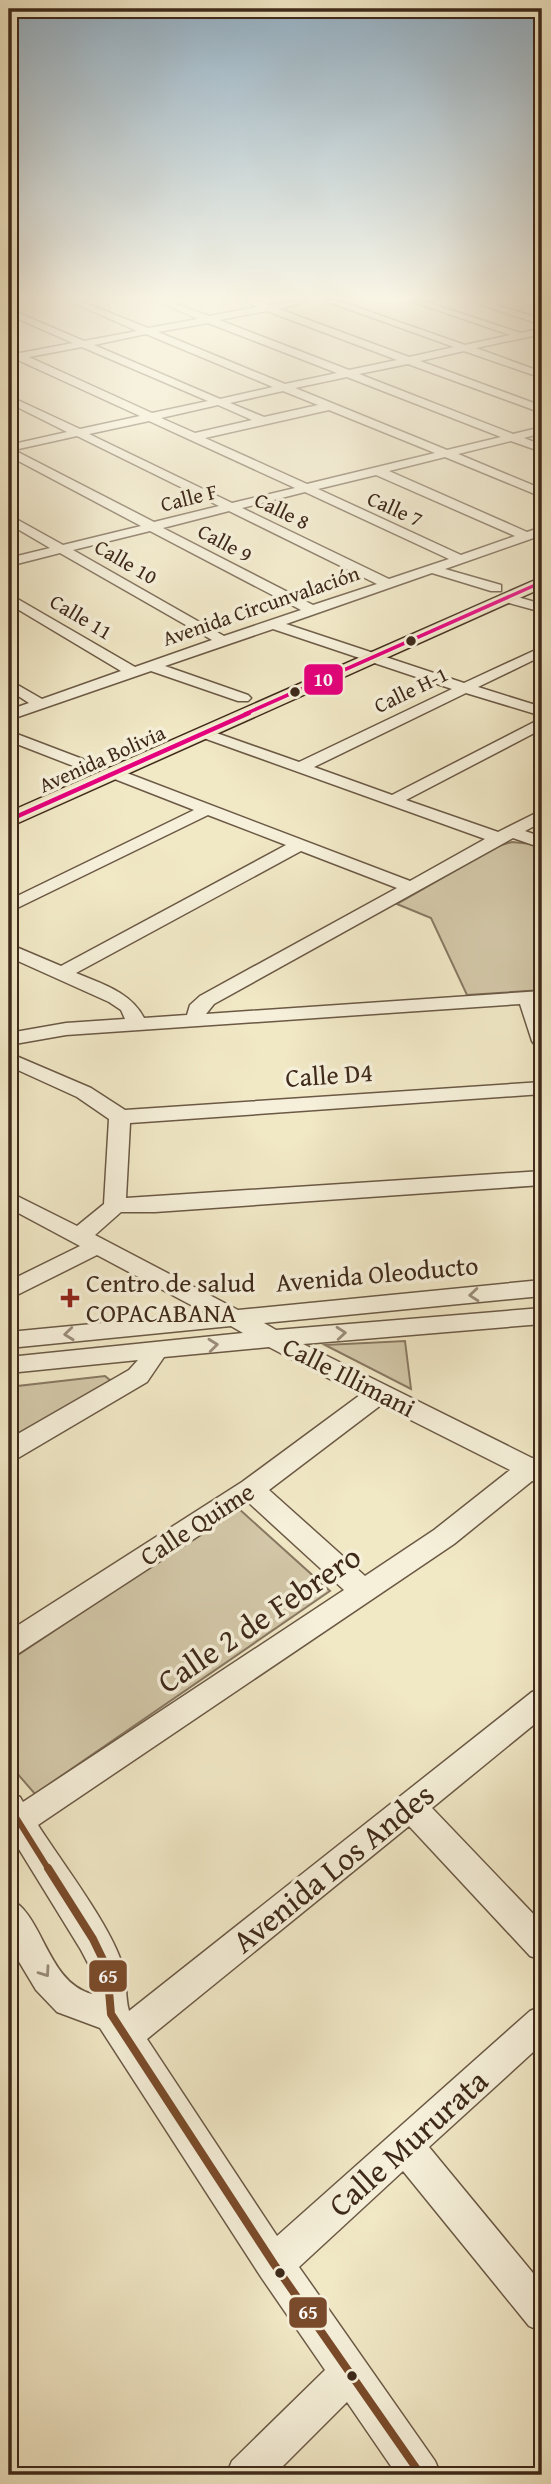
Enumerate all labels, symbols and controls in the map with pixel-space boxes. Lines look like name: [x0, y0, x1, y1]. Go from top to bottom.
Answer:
street label: Calle F: [157, 475, 221, 520]
street label: Calle 7: [363, 483, 428, 534]
street label: Calle 8: [249, 484, 315, 537]
street label: Calle 9: [192, 515, 258, 570]
street label: Calle 10: [89, 531, 163, 592]
street label: Avenida Circunvalación: [158, 557, 364, 654]
street label: Calle 11: [44, 586, 118, 647]
unlabelled marker: [404, 634, 418, 648]
street label: Calle H-1: [369, 658, 453, 721]
line badge: 10: [303, 663, 344, 696]
text: 10: [313, 665, 333, 693]
unlabelled marker: [288, 685, 302, 699]
street label: Avenida Bolivia: [34, 717, 170, 800]
street label: Calle D4: [284, 1052, 374, 1097]
street label: Avenida Oleoducto: [274, 1245, 480, 1302]
place label: Centro de salud COPACABANA: [86, 1263, 255, 1332]
one-way arrow: [468, 1287, 480, 1302]
marker: Centro de salud COPACABANA: [60, 1288, 80, 1308]
one-way arrow: [64, 1326, 75, 1341]
street label: Calle Illimani: [276, 1326, 422, 1427]
one-way arrow: [336, 1326, 347, 1341]
one-way arrow: [207, 1337, 219, 1352]
street label: Calle Quime: [132, 1472, 262, 1575]
street label: Calle 2 de Febrero: [147, 1533, 370, 1704]
street label: Avenida Los Andes: [221, 1771, 444, 1964]
line badge: 65: [88, 1959, 128, 1993]
text: 65: [98, 1962, 118, 1990]
one-way arrow: [37, 1964, 49, 1977]
street label: Calle Mururata: [317, 2058, 498, 2227]
unlabelled marker: [273, 2266, 287, 2280]
line badge: 65: [288, 2296, 328, 2329]
text: 65: [298, 2298, 318, 2326]
unlabelled marker: [345, 2369, 359, 2383]

